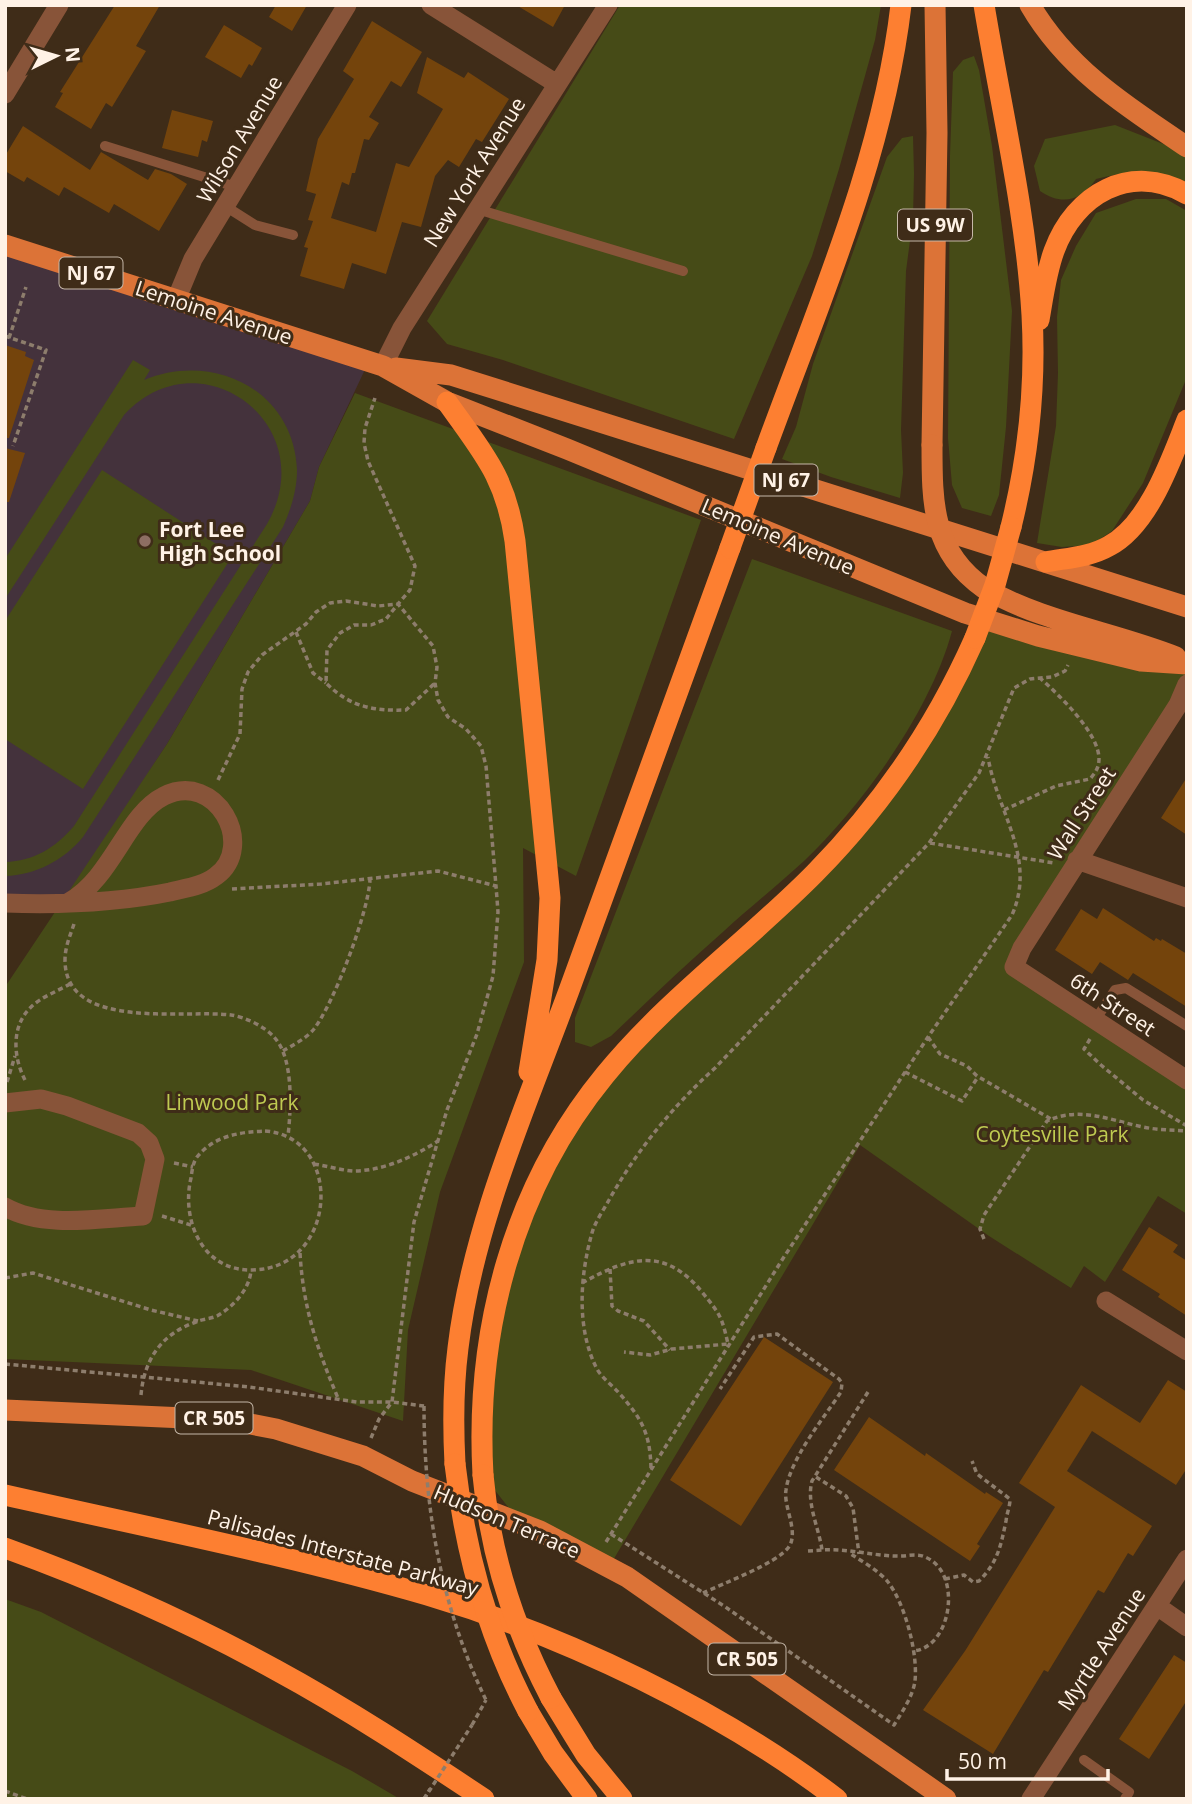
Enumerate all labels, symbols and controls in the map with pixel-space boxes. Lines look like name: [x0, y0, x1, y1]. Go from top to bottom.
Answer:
north arrow: [21, 21, 91, 91]
text: N: [59, 46, 87, 63]
street label: Wilson Avenue: [190, 70, 288, 208]
street label: New York Avenue: [417, 92, 531, 252]
road number: US 9W: [898, 210, 972, 241]
road number: NJ 67: [60, 258, 122, 288]
street label: Lemoine Avenue: [132, 273, 296, 351]
road number: NJ 67: [754, 464, 818, 495]
street label: Lemoine Avenue: [697, 491, 859, 581]
place label: Fort Lee High School: [159, 515, 281, 567]
marker: Fort Lee High School: [137, 533, 153, 549]
street label: Wall Street: [1040, 761, 1122, 865]
street label: 6th Street: [1065, 966, 1161, 1042]
park label: Linwood Park: [166, 1088, 298, 1116]
park label: Coytesville Park: [975, 1120, 1129, 1148]
road number: CR 505: [176, 1402, 252, 1434]
street label: Hudson Terrace: [430, 1478, 584, 1564]
street label: Palisades Interstate Parkway: [204, 1502, 482, 1602]
street label: Myrtle Avenue: [1051, 1582, 1151, 1716]
road number: CR 505: [708, 1644, 786, 1674]
scale bar: [947, 1738, 1108, 1782]
text: 50 m: [958, 1747, 1007, 1775]

